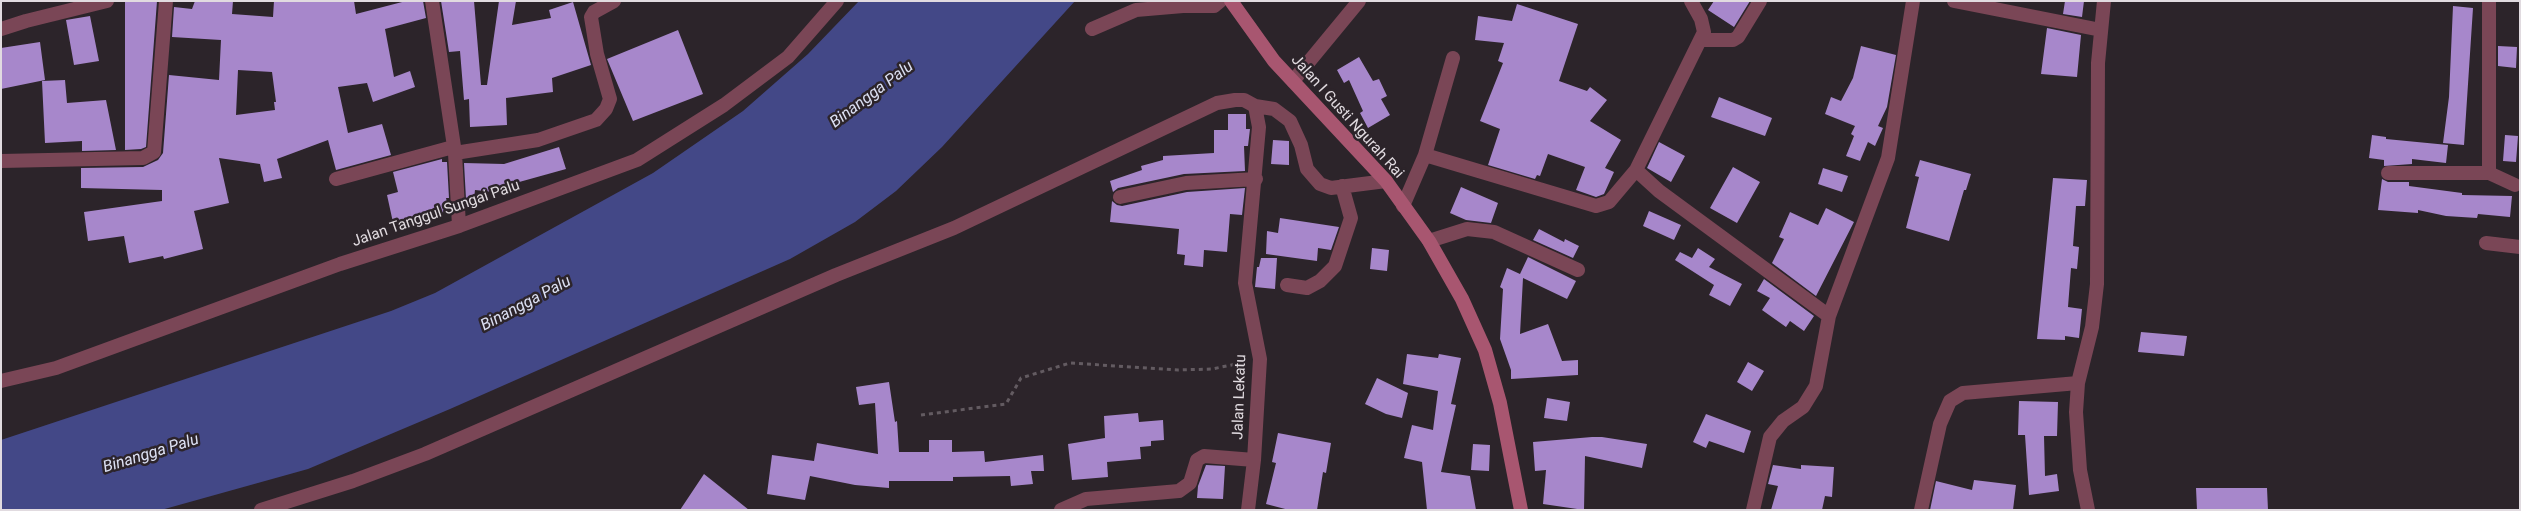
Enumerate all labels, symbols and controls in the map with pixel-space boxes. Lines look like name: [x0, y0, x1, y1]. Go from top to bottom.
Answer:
street label: Jalan I Gusti Ngurah Rai: [1287, 52, 1407, 182]
water label: Binangga Palu: [827, 57, 917, 133]
street label: Jalan Tanggul Sungai Palu: [350, 177, 522, 251]
water label: Binangga Palu: [478, 272, 574, 336]
street label: Jalan Lekatu: [1230, 354, 1250, 440]
water label: Binangga Palu: [101, 430, 201, 478]

